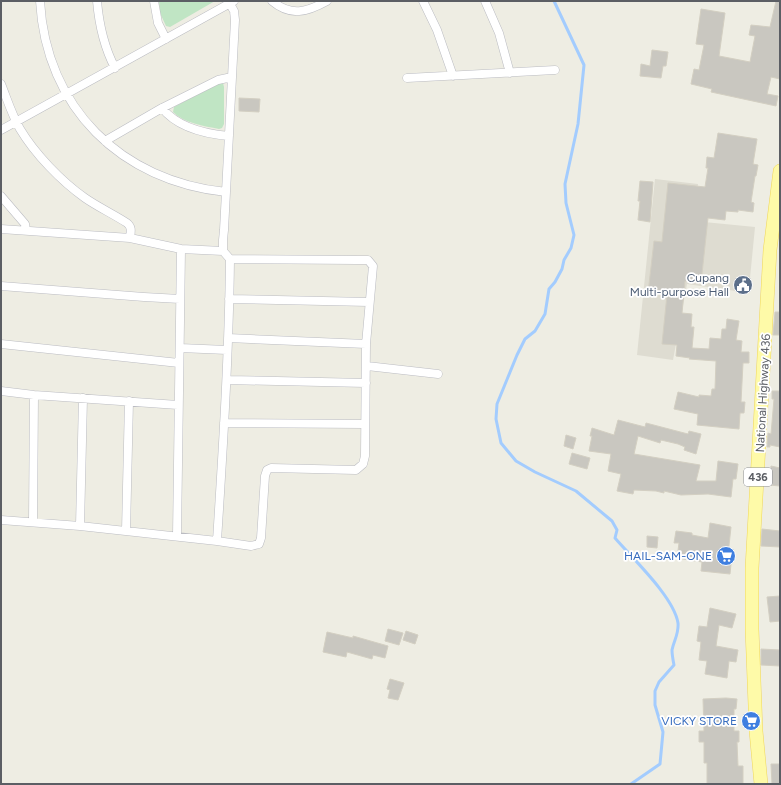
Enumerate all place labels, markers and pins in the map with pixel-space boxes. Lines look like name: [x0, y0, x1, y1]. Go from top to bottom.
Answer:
place label: Cupang Multi-purpose Hall: [630, 271, 729, 299]
public building icon: Cupang Multi-purpose Hall: [732, 274, 754, 296]
supermarket icon: HAIL-SAM-ONE: [715, 545, 737, 567]
place label: HAIL-SAM-ONE: [624, 549, 712, 563]
supermarket icon: VICKY STORE: [740, 710, 762, 732]
place label: VICKY STORE: [661, 714, 737, 728]

